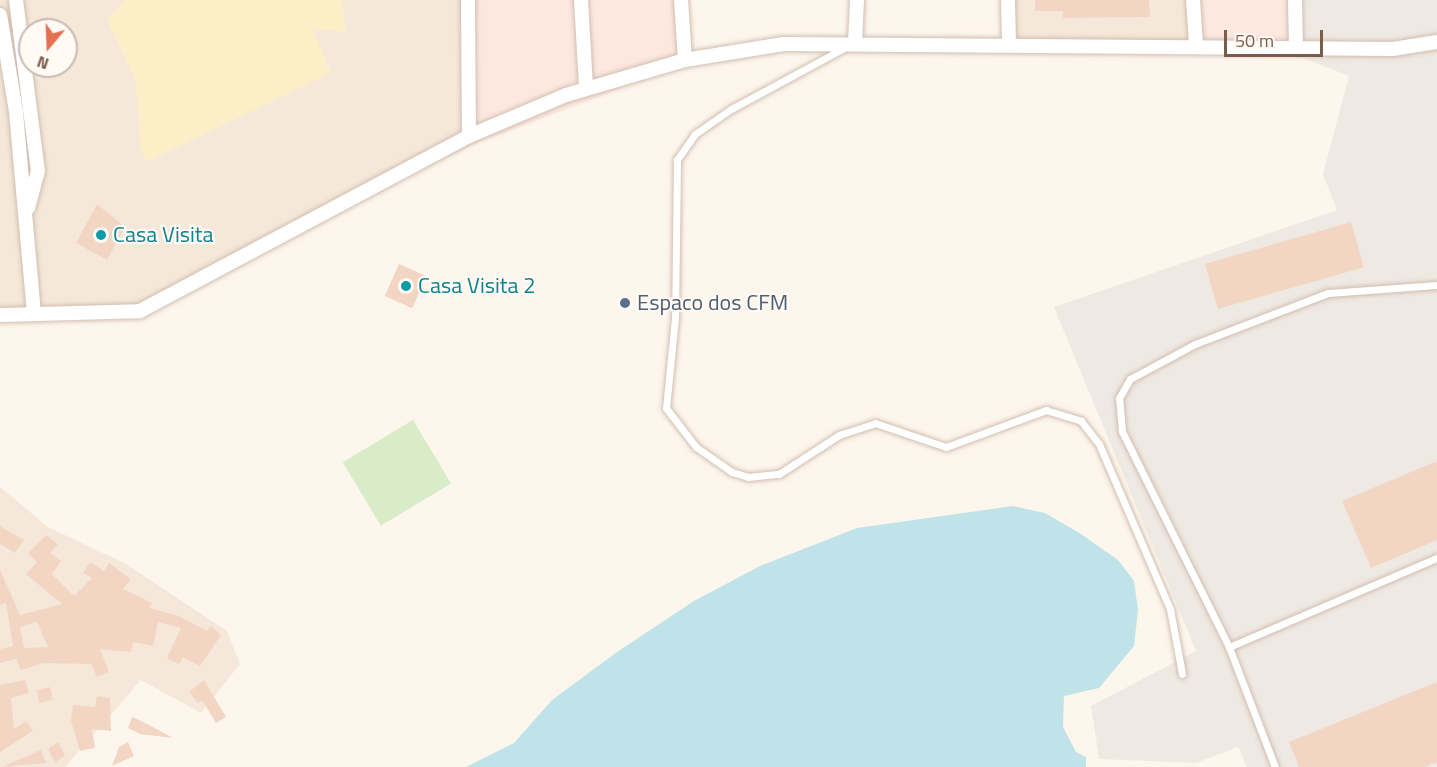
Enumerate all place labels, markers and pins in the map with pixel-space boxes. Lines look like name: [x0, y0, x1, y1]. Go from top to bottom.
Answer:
place label: Casa Visita: [113, 222, 213, 248]
marker: Casa Visita: [94, 228, 108, 242]
place label: Casa Visita 2: [418, 273, 536, 299]
marker: Casa Visita 2: [399, 279, 413, 293]
place label: Espaco dos CFM: [637, 290, 788, 316]
marker: Espaco dos CFM: [618, 296, 632, 310]

